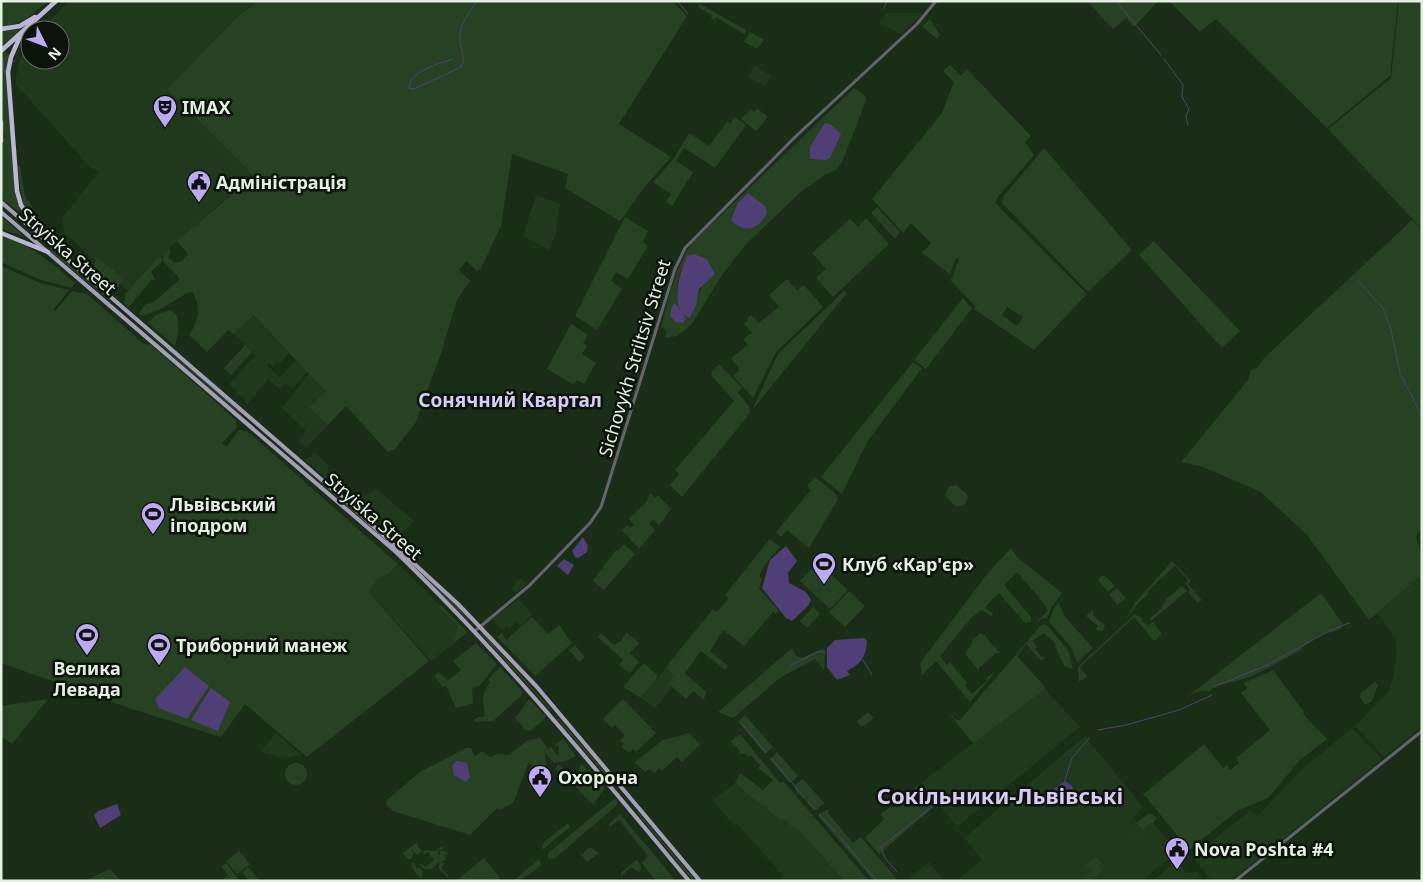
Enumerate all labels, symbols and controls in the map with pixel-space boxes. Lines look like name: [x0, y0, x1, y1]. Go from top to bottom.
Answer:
north arrow: [20, 20, 70, 70]
text: N: [44, 43, 66, 65]
theatre icon: IMAX: [152, 94, 178, 128]
place label: IMAX: [182, 95, 231, 119]
public building icon: Адміністрація: [186, 169, 212, 203]
place label: Адміністрація: [216, 170, 347, 194]
street label: Stryiska Street: [15, 202, 122, 300]
street label: Sichovykh Striltsiv Street: [592, 256, 676, 460]
district label: Сонячний Квартал: [418, 387, 602, 413]
street label: Stryiska Street: [321, 467, 428, 565]
place label: Львівський іподром: [170, 492, 276, 537]
sports icon: Львівський іподром: [140, 501, 166, 535]
sports icon: Клуб «Кар'єр»: [811, 551, 837, 585]
place label: Клуб «Кар'єр»: [842, 552, 974, 576]
sports icon: Велика Левада: [74, 622, 100, 656]
sports icon: Триборний манеж: [146, 632, 172, 666]
place label: Триборний манеж: [176, 633, 348, 657]
place label: Велика Левада: [53, 656, 121, 701]
public building icon: Охорона: [527, 764, 553, 798]
place label: Охорона: [558, 765, 638, 789]
district label: Сокільники-Львівські: [877, 780, 1123, 810]
public building icon: Nova Poshta #4: [1164, 836, 1190, 870]
place label: Nova Poshta #4: [1194, 837, 1334, 861]

